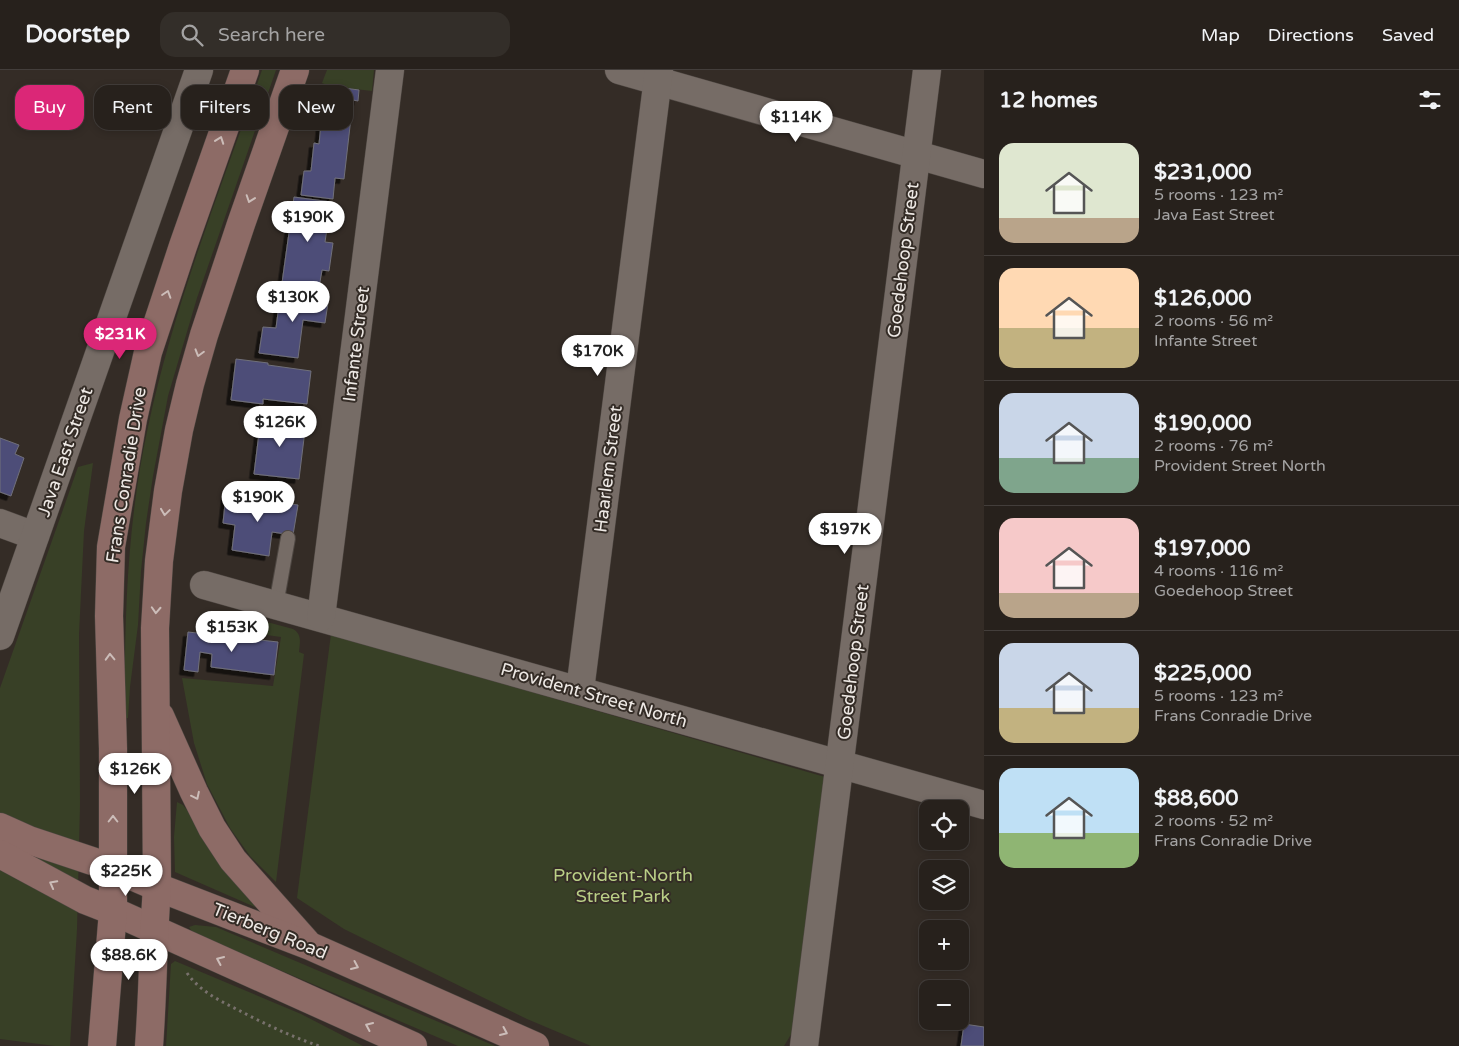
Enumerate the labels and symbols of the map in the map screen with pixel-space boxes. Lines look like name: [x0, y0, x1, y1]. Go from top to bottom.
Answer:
pin: $114K: [761, 100, 831, 143]
one-way arrow: [214, 137, 224, 145]
street label: Goedehoop Street: [883, 181, 923, 339]
one-way arrow: [246, 194, 256, 202]
pin: $190K: [273, 200, 343, 243]
pin: $130K: [258, 280, 328, 323]
street label: Infante Street: [338, 285, 374, 403]
one-way arrow: [161, 290, 171, 299]
pin: $231K: [85, 318, 155, 360]
pin: $170K: [563, 334, 633, 377]
one-way arrow: [194, 349, 205, 357]
street label: Java East Street: [33, 384, 98, 520]
street label: Frans Conradie Drive: [101, 385, 151, 565]
street label: Haarlem Street: [589, 404, 627, 534]
pin: $126K: [245, 406, 315, 448]
pin: $190K: [223, 480, 293, 523]
one-way arrow: [160, 508, 171, 516]
pin: $197K: [810, 512, 880, 555]
street label: Goedehoop Street: [833, 583, 873, 741]
one-way arrow: [150, 606, 161, 614]
pin: $153K: [197, 610, 267, 653]
one-way arrow: [105, 652, 115, 660]
street label: Provident Street North: [498, 658, 690, 732]
pin: $126K: [100, 752, 170, 795]
one-way arrow: [189, 790, 199, 799]
one-way arrow: [108, 815, 118, 822]
pin: $225K: [91, 854, 161, 897]
park label: Provident-North Street Park: [553, 864, 693, 907]
one-way arrow: [50, 880, 59, 890]
street label: Tierberg Road: [209, 898, 331, 964]
pin: $88.6K: [88, 938, 170, 981]
one-way arrow: [216, 956, 225, 967]
one-way arrow: [350, 960, 359, 971]
one-way arrow: [365, 1022, 374, 1033]
one-way arrow: [499, 1025, 508, 1036]

